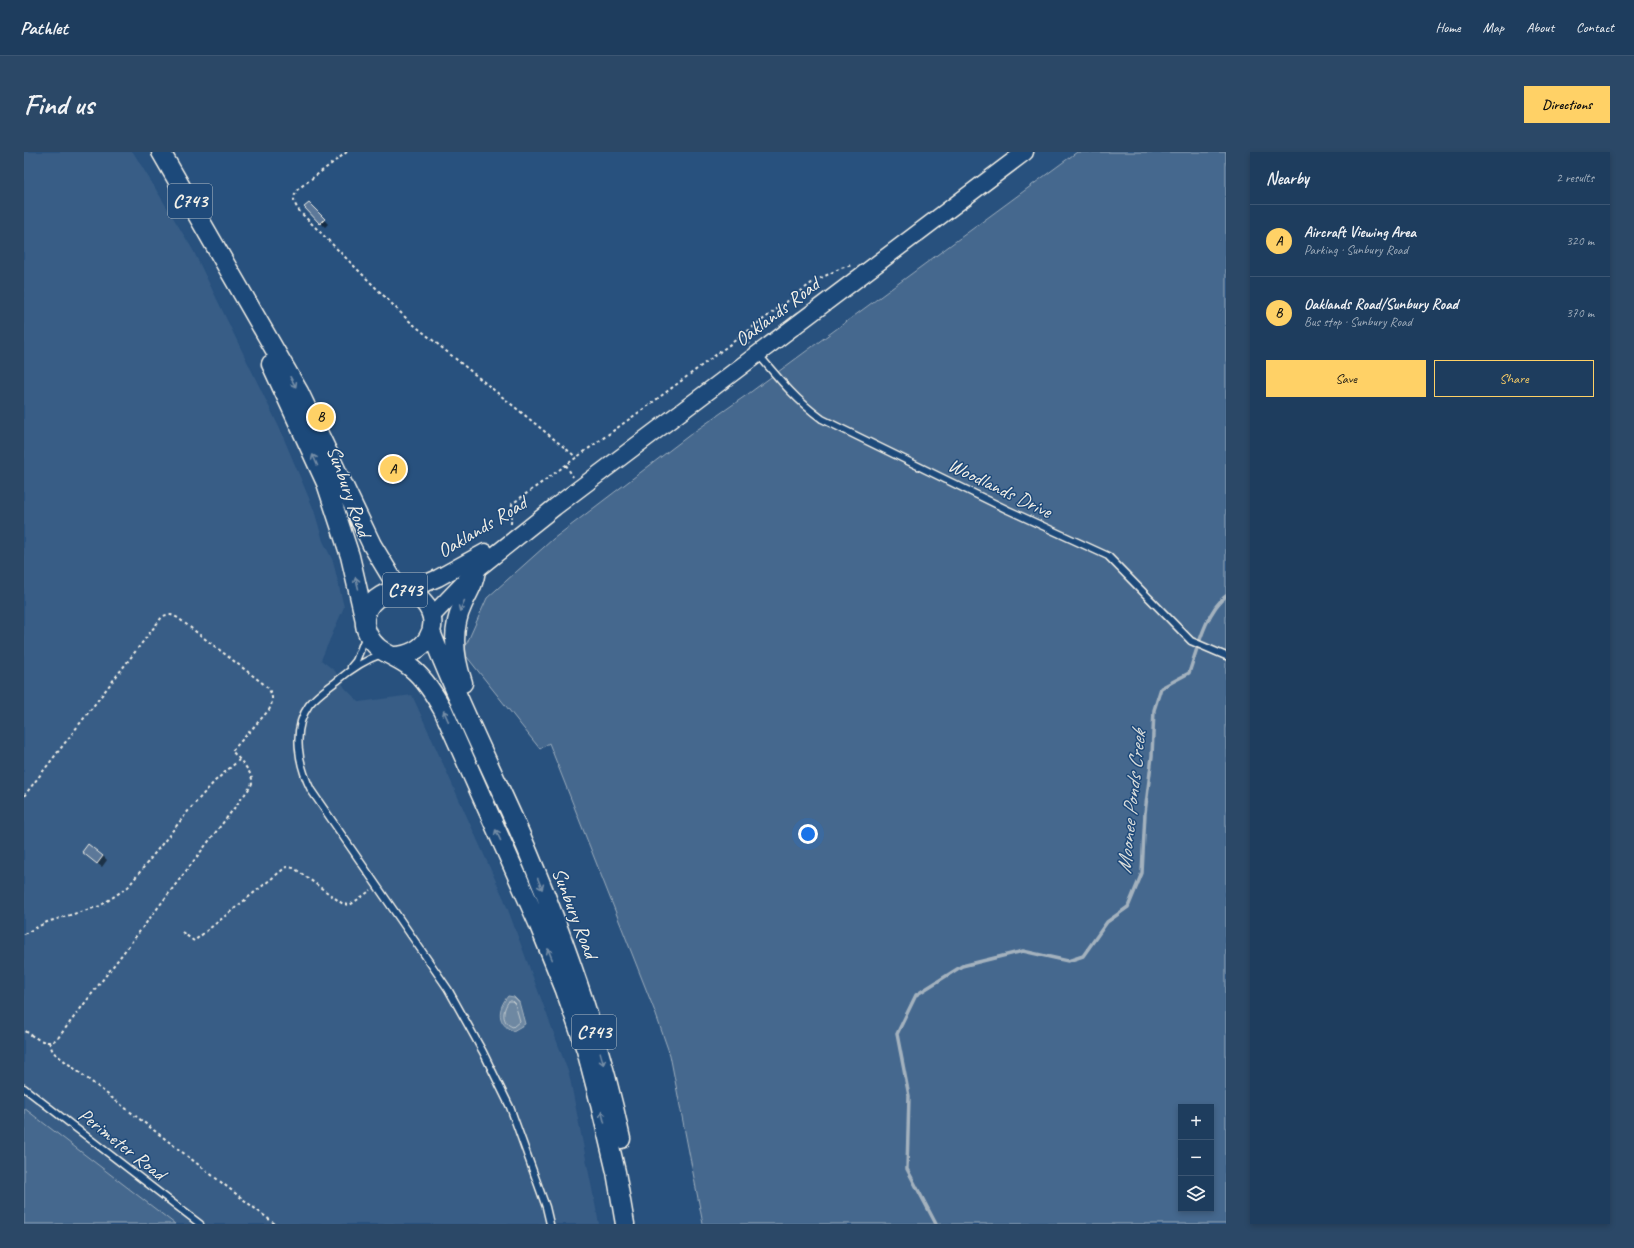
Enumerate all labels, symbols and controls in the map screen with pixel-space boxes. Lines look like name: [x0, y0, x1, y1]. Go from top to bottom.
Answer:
text: Pathlet: [20, 16, 68, 40]
text: Home: [1435, 19, 1461, 36]
text: Map: [1483, 19, 1504, 36]
text: About: [1526, 19, 1554, 36]
text: Contact: [1576, 19, 1614, 36]
button: Directions: [1524, 86, 1610, 123]
text: Find us: [24, 87, 94, 122]
text: Nearby: [1266, 168, 1309, 189]
text: 2 results: [1556, 170, 1594, 186]
road number: C743: [168, 184, 212, 218]
text: Aircraft Viewing Area: [1304, 223, 1416, 242]
text: A: [1276, 233, 1282, 249]
text: 320 m: [1566, 233, 1594, 249]
text: Parking · Sunbury Road: [1304, 242, 1408, 258]
street label: Oaklands Road: [730, 270, 827, 352]
text: Oaklands Road/Sunbury Road: [1304, 295, 1458, 314]
text: B: [1276, 305, 1282, 321]
text: 370 m: [1566, 305, 1594, 321]
text: Bus stop · Sunbury Road: [1304, 314, 1412, 330]
button: Save: [1266, 360, 1426, 397]
button: Share: [1434, 360, 1594, 397]
one-way arrow: [290, 376, 298, 388]
pin: B: [308, 402, 334, 432]
street label: Sunbury Road: [321, 442, 378, 543]
street label: Woodlands Drive: [944, 452, 1057, 525]
one-way arrow: [311, 454, 319, 466]
pin: A: [380, 454, 406, 484]
street label: Oaklands Road: [433, 489, 534, 563]
road number: C743: [383, 573, 427, 607]
one-way arrow: [353, 576, 360, 589]
one-way arrow: [458, 599, 465, 611]
one-way arrow: [442, 711, 449, 723]
water label: Moonee Ponds Creek: [1111, 725, 1152, 875]
your location: [798, 824, 818, 844]
one-way arrow: [494, 830, 501, 842]
street label: Sunbury Road: [546, 864, 605, 965]
one-way arrow: [537, 878, 545, 890]
one-way arrow: [546, 949, 554, 961]
road number: C743: [572, 1015, 616, 1049]
one-way arrow: [599, 1053, 606, 1066]
street label: Perimeter Road: [73, 1102, 173, 1188]
map controls: [1178, 1104, 1214, 1212]
button: +: [1178, 1104, 1214, 1140]
one-way arrow: [599, 1111, 607, 1124]
button: −: [1178, 1140, 1214, 1176]
button: layers: [1178, 1176, 1214, 1212]

